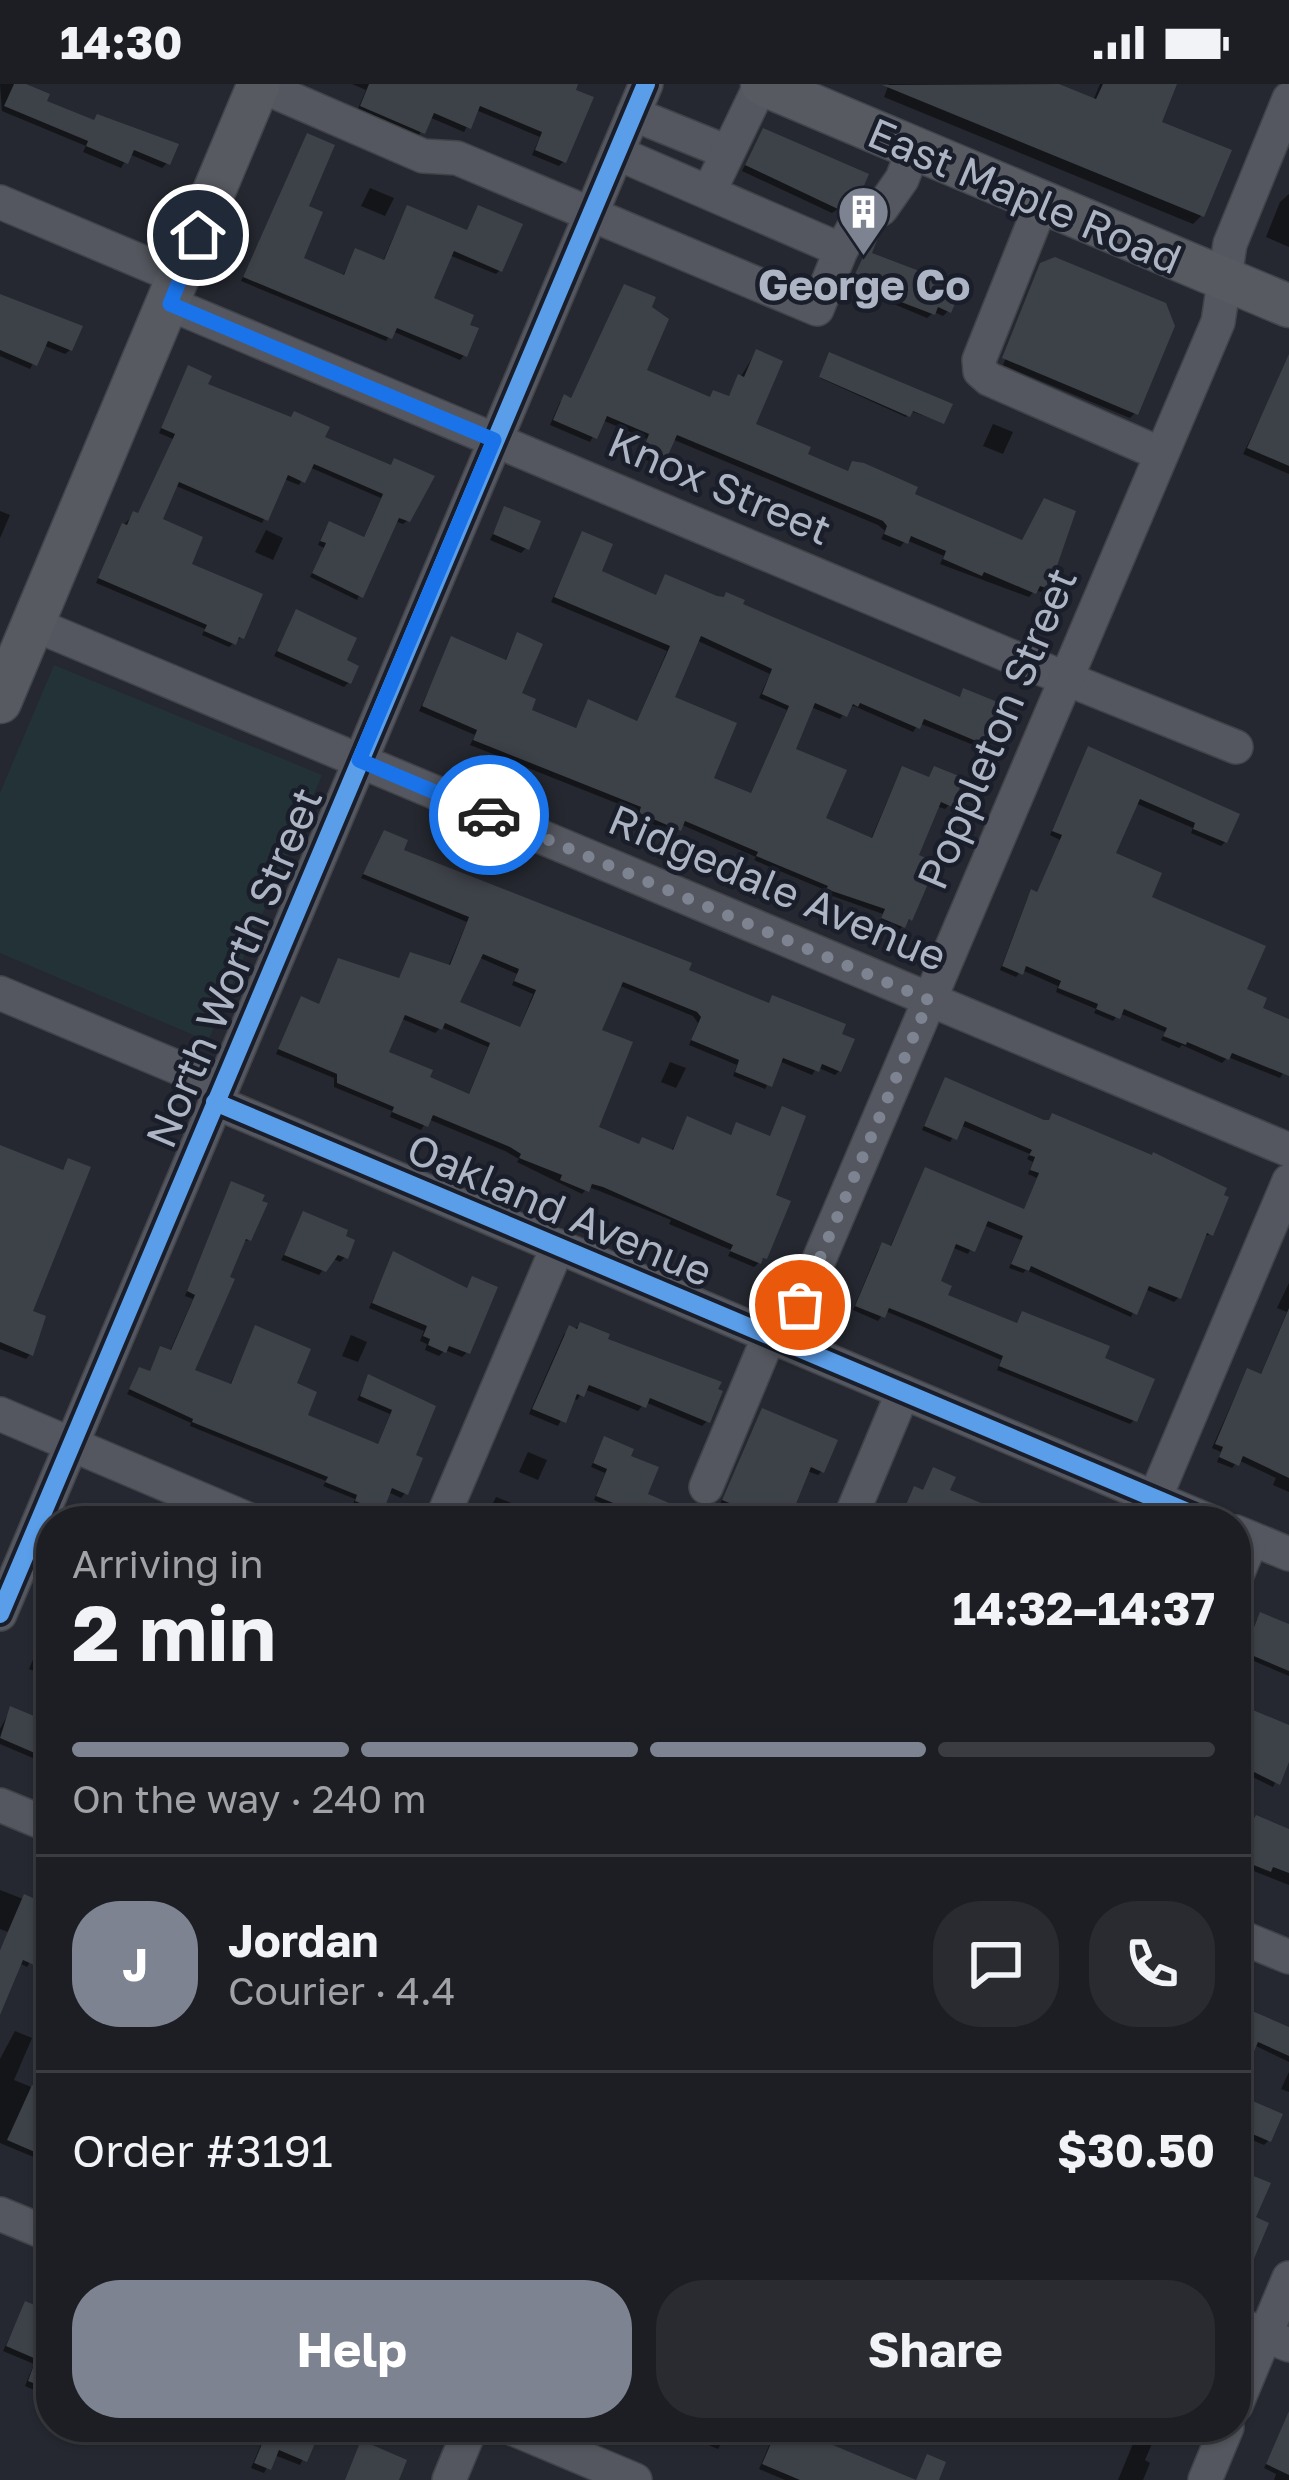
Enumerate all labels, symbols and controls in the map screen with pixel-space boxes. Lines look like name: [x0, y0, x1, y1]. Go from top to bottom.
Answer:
text: 14:30: [60, 15, 182, 69]
street label: East Maple Road: [861, 107, 1189, 283]
pin: [147, 184, 249, 286]
building icon: George Co: [836, 184, 892, 258]
icon: home: [165, 202, 231, 268]
place label: George Co: [758, 259, 970, 309]
street label: Knox Street: [601, 416, 839, 554]
street label: Poppleton Street: [906, 560, 1086, 896]
courier: [429, 755, 549, 875]
street label: North Worth Street: [135, 780, 331, 1154]
icon: car: [456, 782, 522, 848]
street label: Ridgedale Avenue: [602, 793, 954, 981]
street label: Oakland Avenue: [400, 1122, 720, 1296]
pin: [749, 1254, 851, 1356]
icon: bag: [767, 1272, 833, 1338]
text: Arriving in: [72, 1540, 263, 1587]
text: 14:32–14:37: [953, 1581, 1215, 1635]
text: 2 min: [72, 1585, 276, 1678]
text: On the way · 240 m: [72, 1775, 427, 1822]
button: chat: [933, 1901, 1059, 2027]
button: phone: [1089, 1901, 1215, 2027]
text: Jordan: [228, 1913, 379, 1967]
text: J: [122, 1937, 148, 1991]
text: Courier · 4.4: [228, 1967, 456, 2014]
text: Order #3191: [72, 2123, 333, 2177]
text: $30.50: [1057, 2123, 1215, 2177]
button: Help: [72, 2280, 632, 2418]
button: Share: [656, 2280, 1215, 2418]

